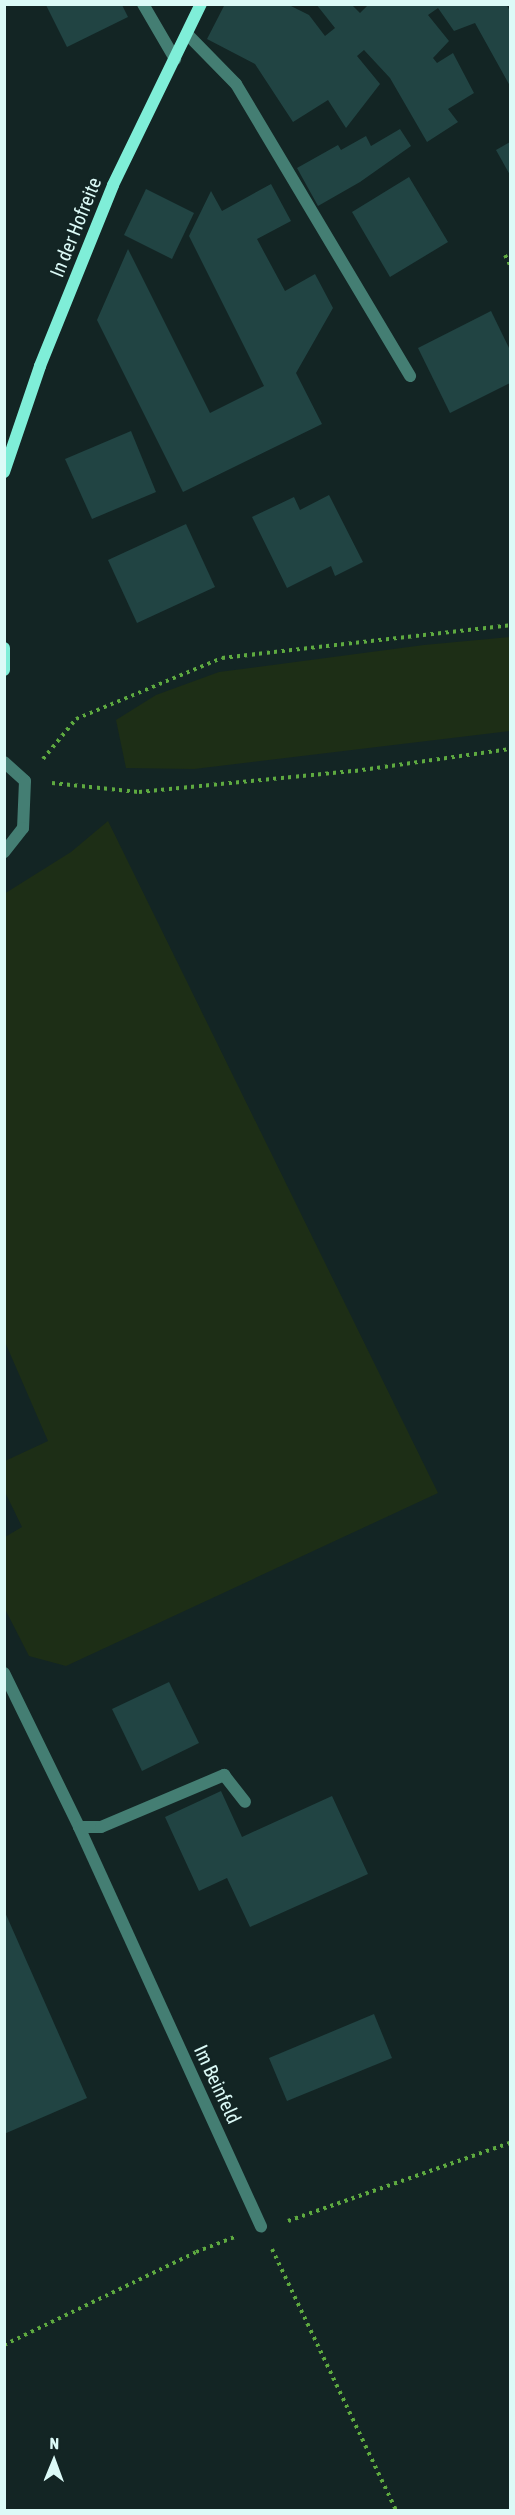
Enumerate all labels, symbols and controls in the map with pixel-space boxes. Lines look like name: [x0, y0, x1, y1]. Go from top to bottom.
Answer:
street label: In der Hofreite: [44, 174, 106, 280]
street label: Im Beinfeld: [189, 2041, 247, 2127]
north arrow: [24, 2431, 84, 2491]
text: N: [49, 2434, 59, 2452]

